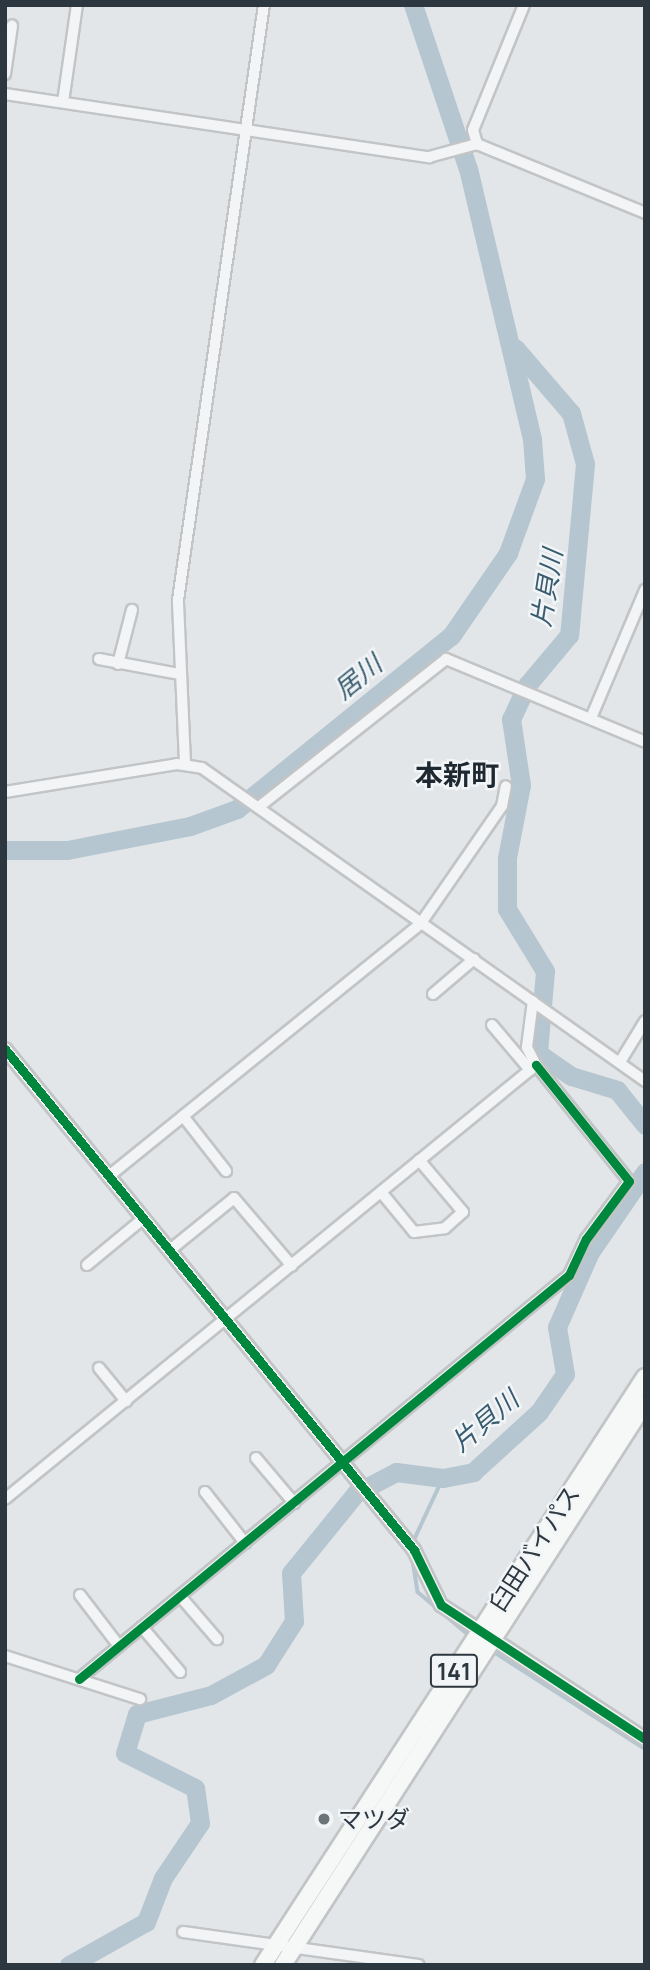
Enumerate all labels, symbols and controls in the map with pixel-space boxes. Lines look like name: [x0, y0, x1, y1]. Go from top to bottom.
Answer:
water label: 片貝川: [525, 547, 569, 629]
water label: 居川: [328, 649, 388, 705]
district label: 本新町: [415, 757, 499, 791]
water label: 片貝川: [445, 1384, 525, 1458]
street label: 臼田バイパス: [483, 1480, 585, 1616]
road number: 141: [430, 1652, 478, 1690]
place label: マツダ: [338, 1805, 410, 1833]
marker: マツダ: [316, 1811, 332, 1827]

